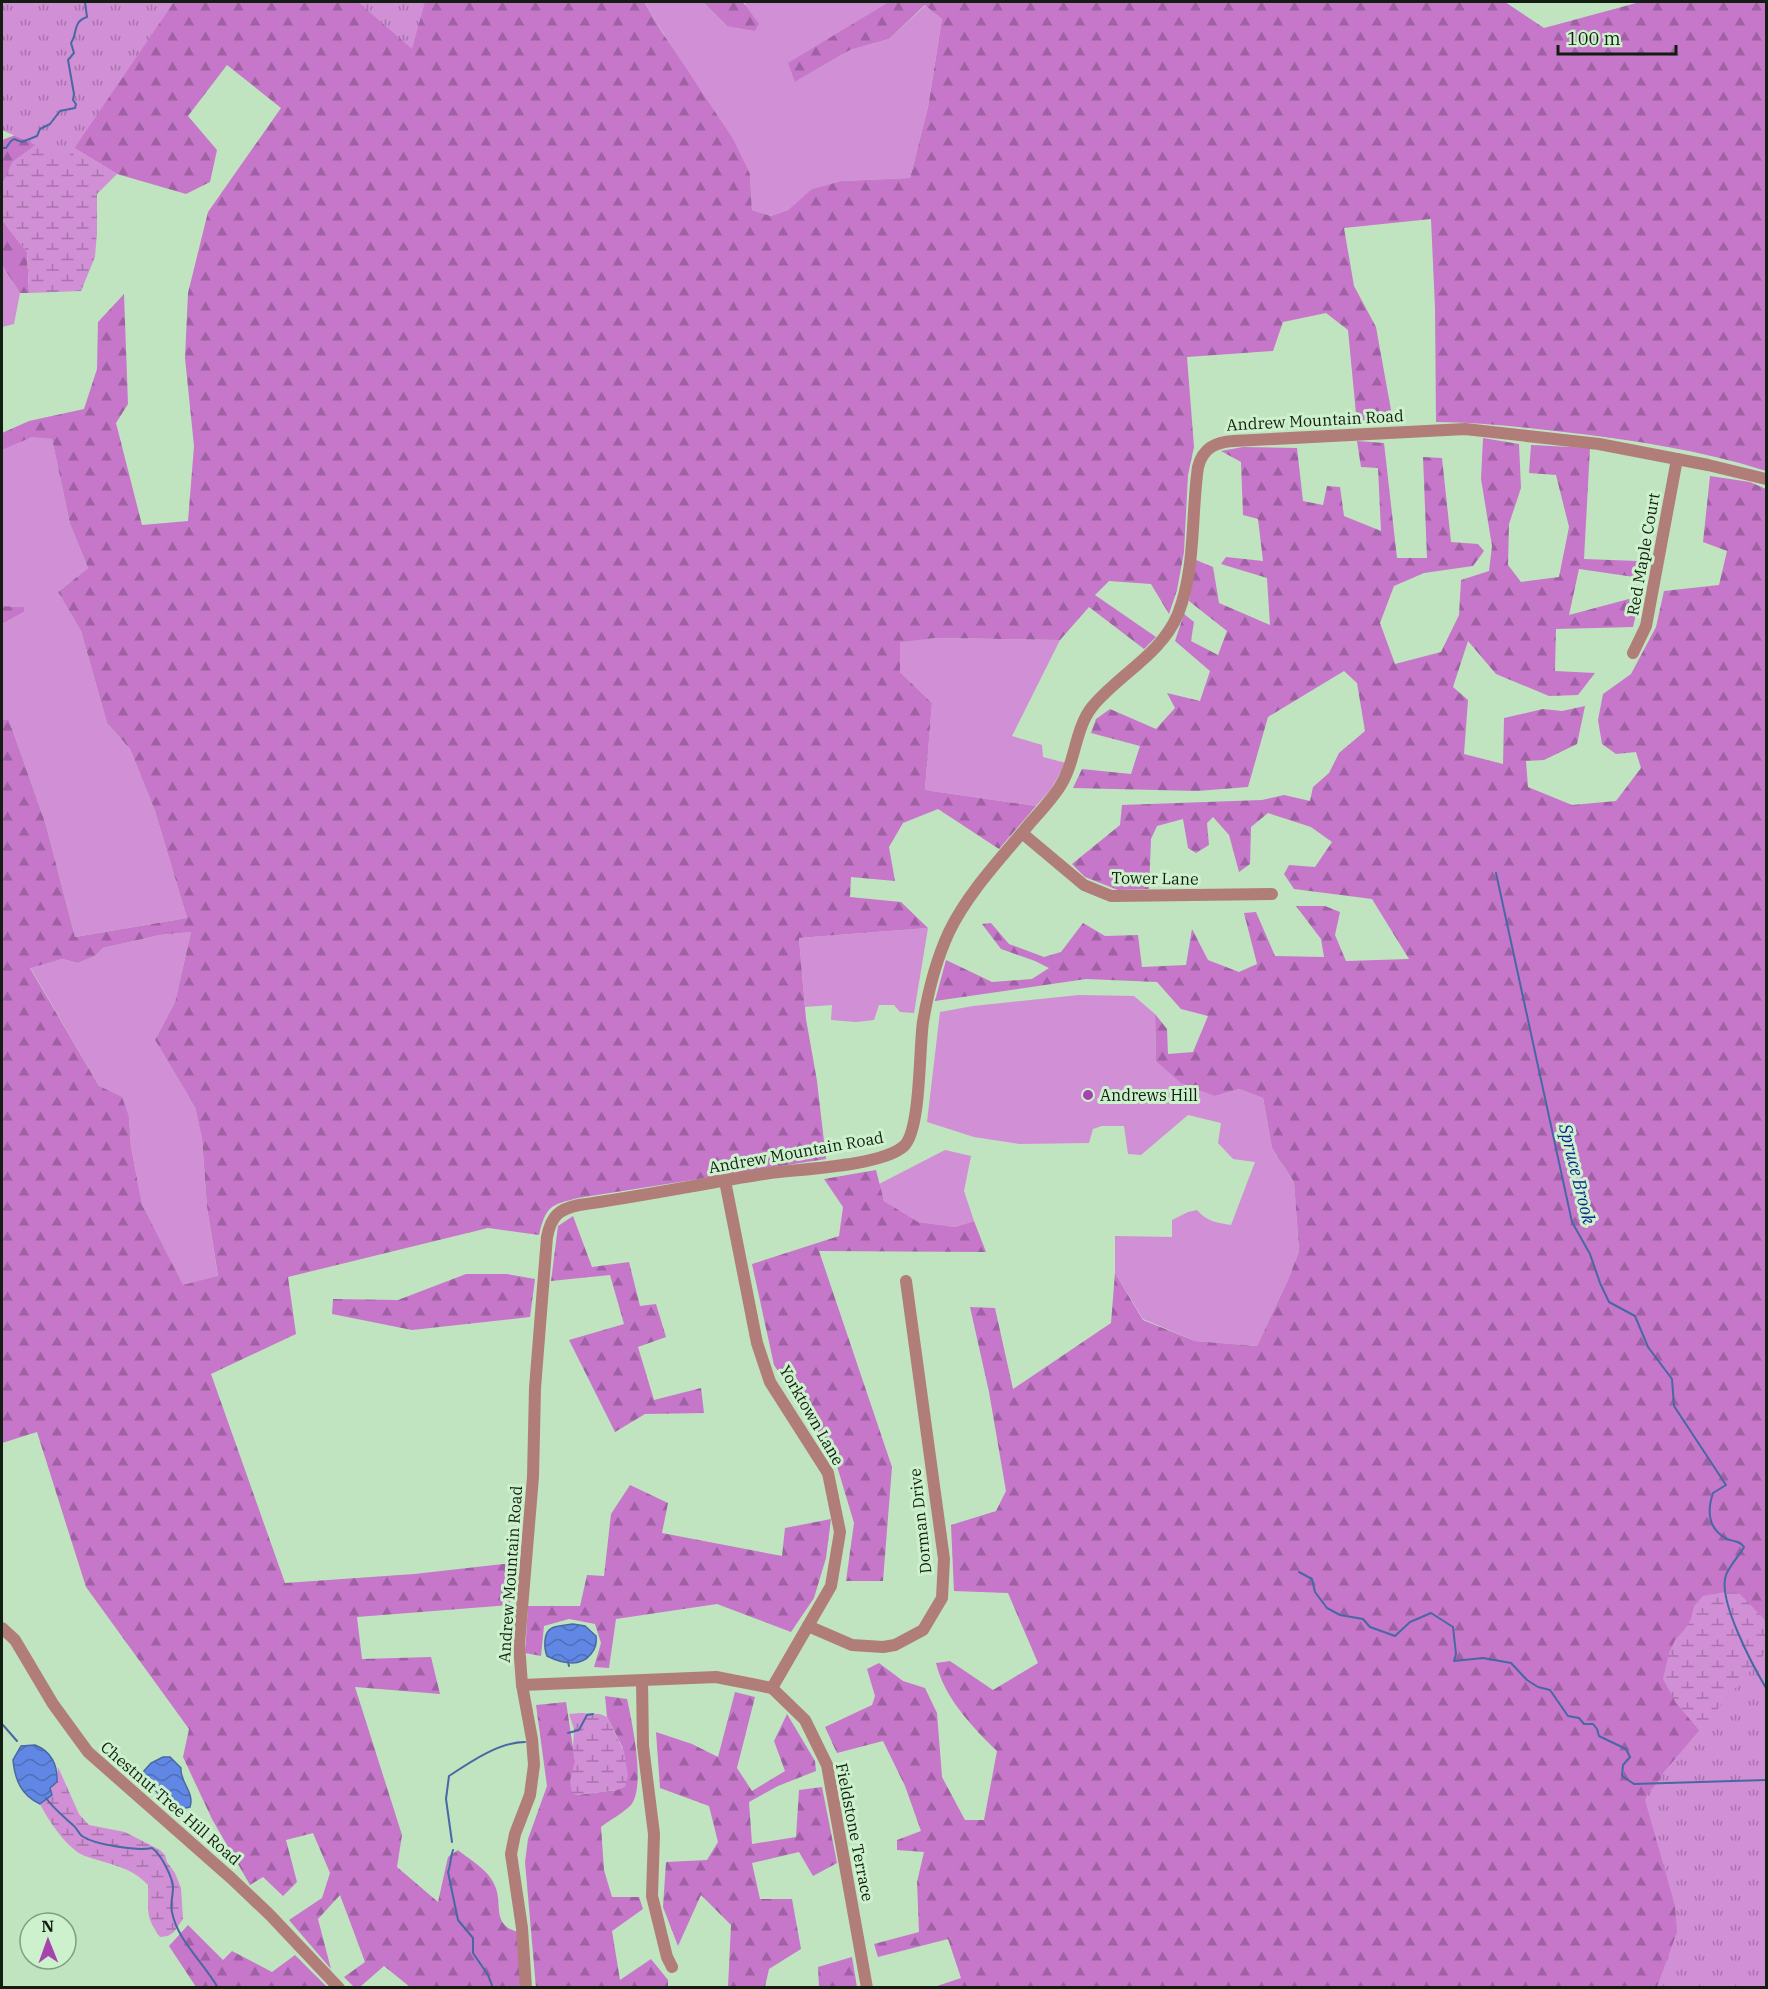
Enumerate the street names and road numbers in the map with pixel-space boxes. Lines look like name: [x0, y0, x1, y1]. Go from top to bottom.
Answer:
street label: Andrew Mountain Road: [1226, 405, 1404, 435]
street label: Red Maple Court: [1622, 491, 1664, 617]
street label: Tower Lane: [1111, 867, 1199, 889]
street label: Andrew Mountain Road: [707, 1127, 885, 1177]
street label: Yorktown Lane: [775, 1361, 849, 1469]
street label: Dorman Drive: [905, 1467, 935, 1575]
street label: Andrew Mountain Road: [494, 1485, 526, 1663]
street label: Chestnut Tree Hill Road: [97, 1737, 245, 1869]
street label: Fieldstone Terrace: [832, 1761, 878, 1903]

